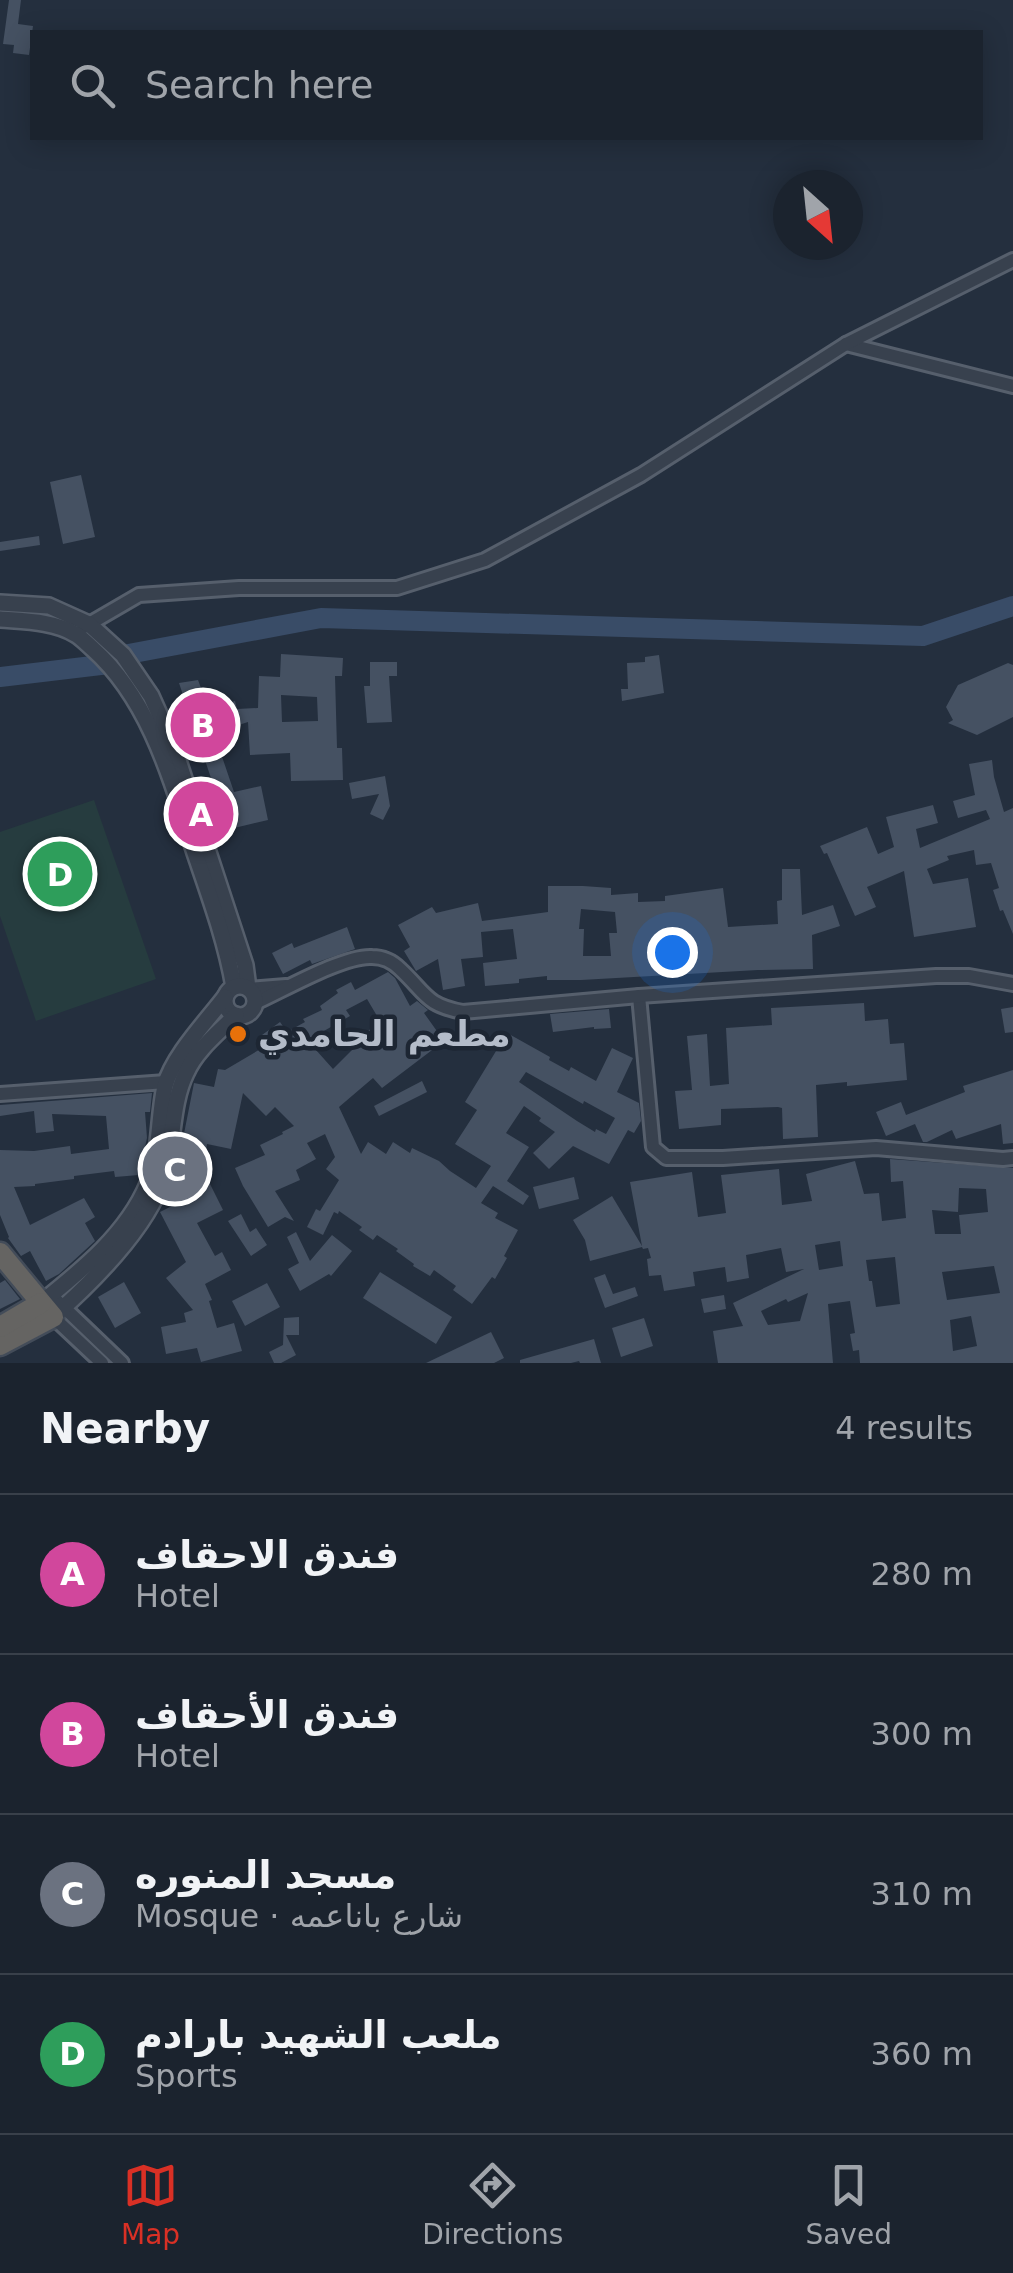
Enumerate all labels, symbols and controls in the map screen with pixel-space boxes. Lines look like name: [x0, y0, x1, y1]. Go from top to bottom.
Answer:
search box: [30, 30, 983, 140]
icon: search: [65, 58, 120, 113]
text: Search here: [145, 63, 373, 107]
north arrow: [773, 170, 863, 260]
pin: B: [170, 688, 236, 762]
pin: A: [168, 776, 234, 852]
pin: D: [28, 836, 92, 912]
your location: [647, 927, 698, 978]
place label: مطعم الحامدي: [258, 1014, 511, 1055]
marker: مطعم الحامدي: [227, 1023, 249, 1045]
pin: C: [142, 1132, 208, 1206]
text: Nearby: [40, 1404, 210, 1453]
text: 4 results: [835, 1409, 973, 1447]
text: فندق الاحقاف: [135, 1533, 399, 1577]
text: A: [60, 1555, 85, 1593]
text: 280 m: [871, 1555, 973, 1593]
text: Hotel: [135, 1577, 220, 1615]
text: فندق الأحقاف: [135, 1693, 399, 1737]
text: B: [60, 1715, 85, 1753]
text: 300 m: [871, 1715, 973, 1753]
text: Hotel: [135, 1737, 220, 1775]
text: مسجد المنوره: [135, 1853, 396, 1897]
text: C: [61, 1875, 84, 1913]
text: 310 m: [871, 1875, 973, 1913]
text: Mosque · شارع باناعمه: [135, 1897, 463, 1935]
text: ملعب الشهيد بارادم: [135, 2013, 501, 2057]
text: D: [59, 2035, 86, 2073]
text: 360 m: [871, 2035, 973, 2073]
text: Sports: [135, 2057, 238, 2095]
tab: Map: [121, 2158, 180, 2251]
tab: Directions: [422, 2158, 563, 2251]
tab: Saved: [805, 2158, 892, 2251]

